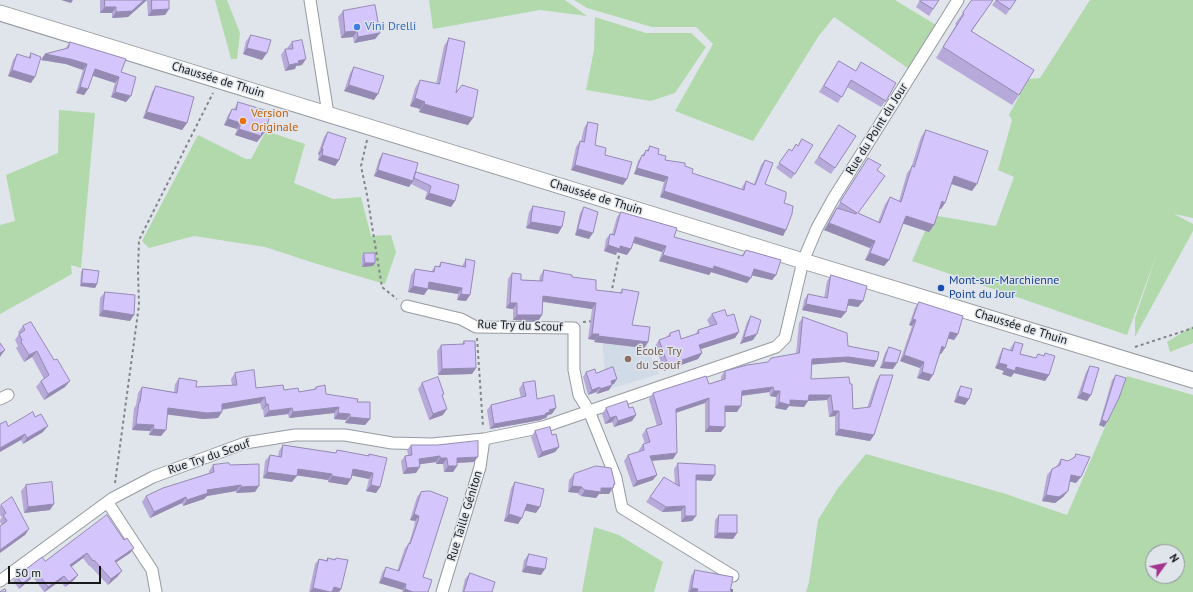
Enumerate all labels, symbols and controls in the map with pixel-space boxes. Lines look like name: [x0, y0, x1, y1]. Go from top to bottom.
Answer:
place label: Vini Drelli: [365, 20, 416, 34]
marker: Vini Drelli: [352, 22, 362, 32]
street label: Chaussée de Thuin: [170, 59, 266, 101]
street label: Rue du Point du Jour: [843, 81, 911, 177]
place label: Version Originale: [251, 107, 298, 135]
marker: Version Originale: [238, 116, 248, 126]
street label: Chaussée de Thuin: [548, 176, 644, 218]
place label: Mont-sur-Marchienne Point du Jour: [949, 274, 1059, 302]
marker: Mont-sur-Marchienne Point du Jour: [936, 283, 946, 293]
street label: Chaussée de Thuin: [973, 306, 1069, 348]
street label: Rue Try du Scouf: [477, 317, 563, 335]
place label: École Try du Scouf: [636, 345, 682, 373]
marker: École Try du Scouf: [623, 354, 633, 364]
street label: Rue Try du Scouf: [166, 436, 252, 478]
street label: Rue Taille Géniton: [444, 469, 486, 563]
north arrow: [1145, 544, 1185, 584]
text: N: [1166, 551, 1182, 565]
scale bar: [10, 558, 103, 584]
text: 50 m: [15, 565, 41, 580]

